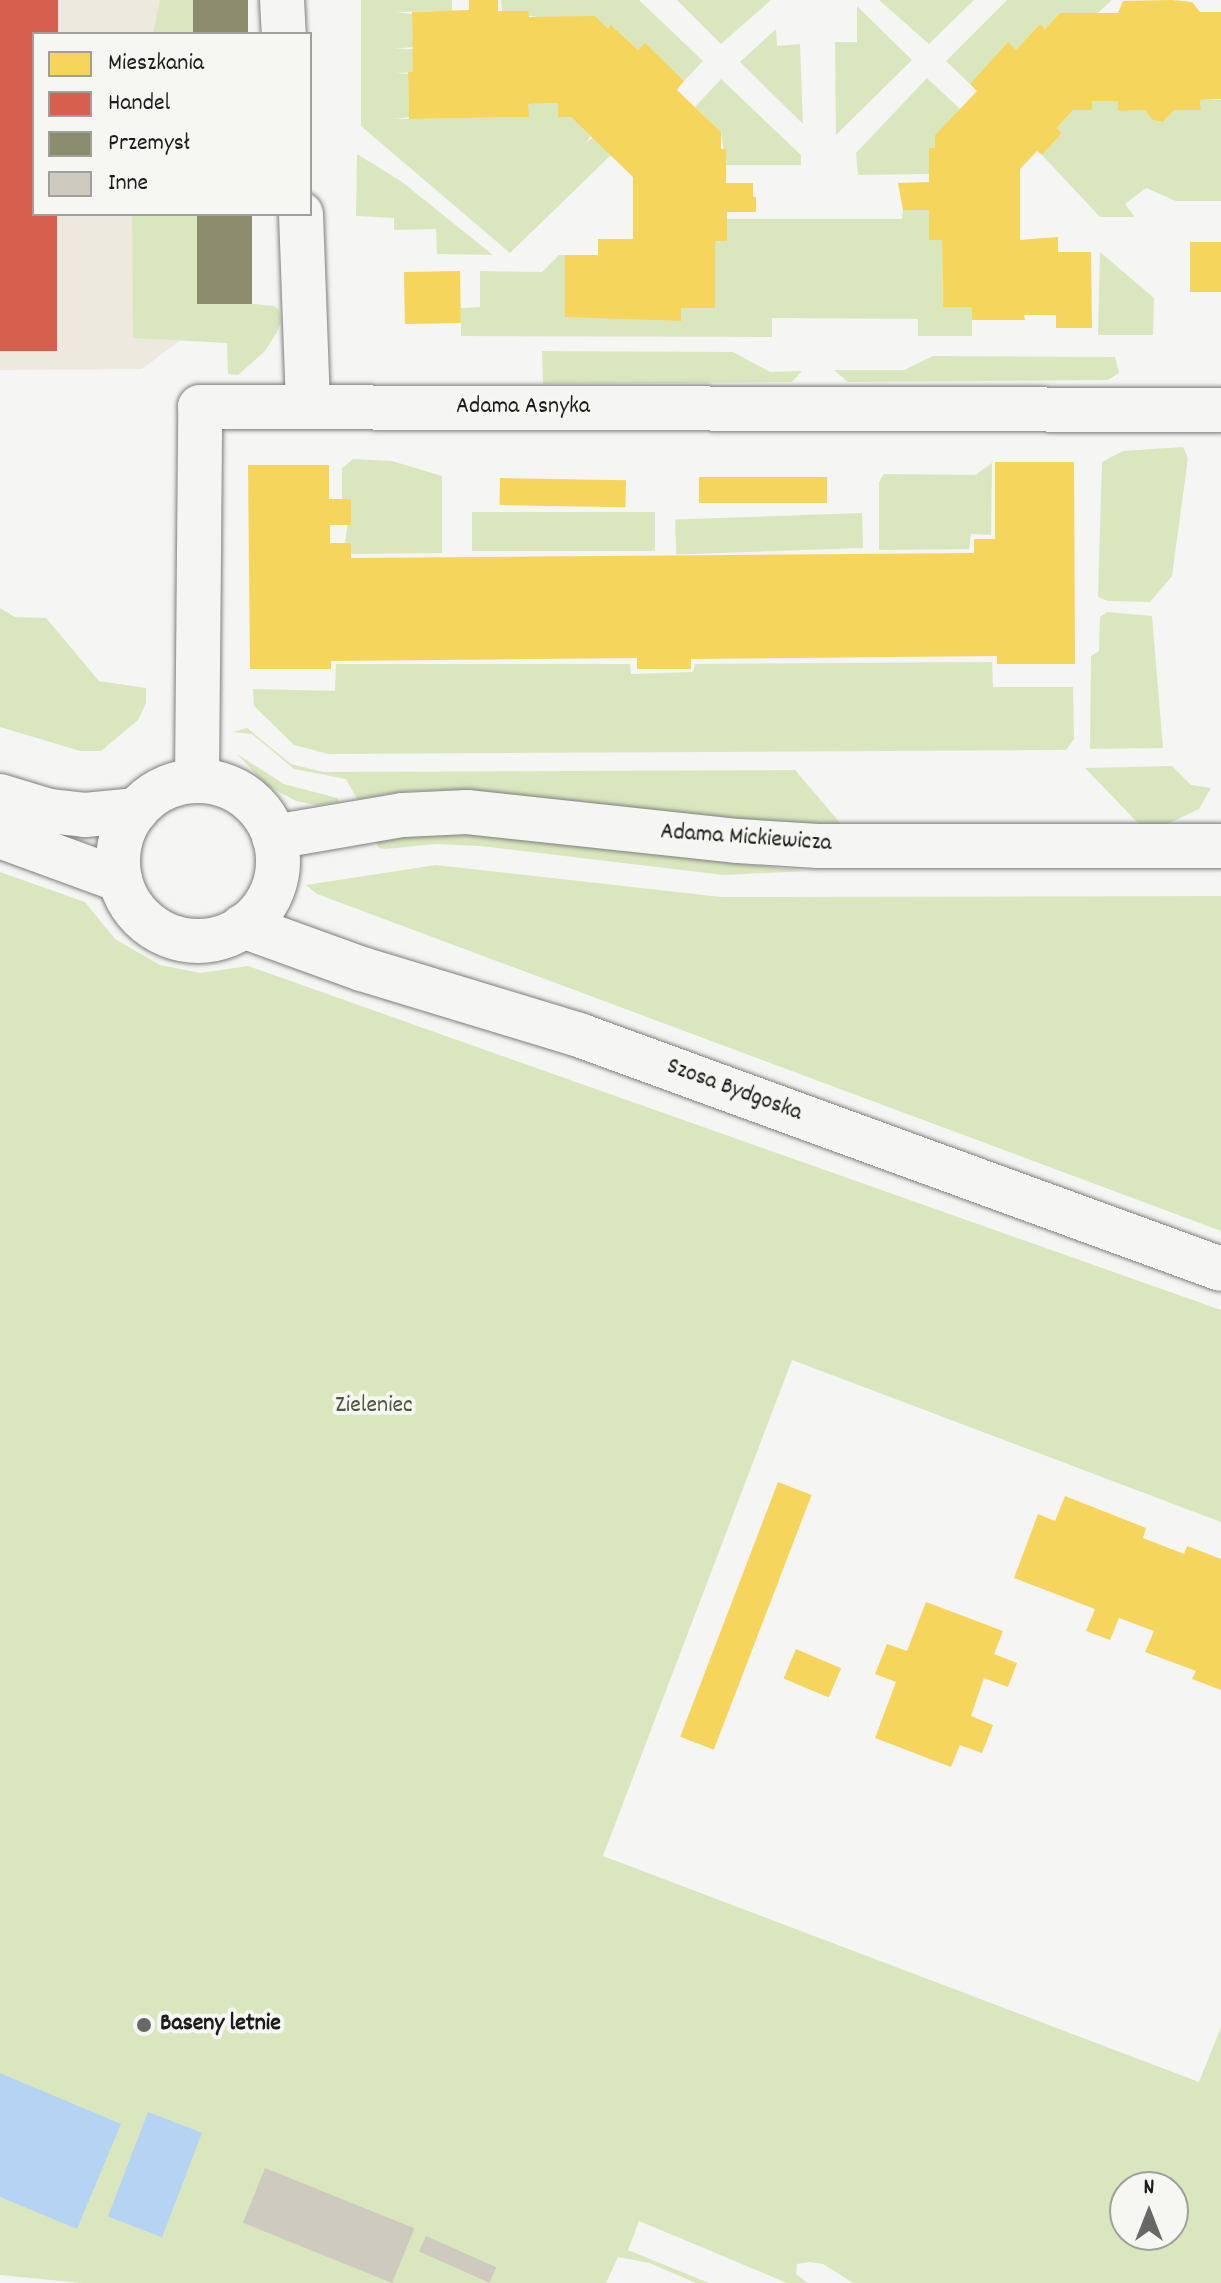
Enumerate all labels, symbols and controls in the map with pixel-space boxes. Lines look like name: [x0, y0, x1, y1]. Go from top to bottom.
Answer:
legend: [32, 32, 312, 216]
text: Mieszkania: [108, 47, 204, 81]
text: Handel: [108, 87, 170, 121]
text: Przemysł: [108, 127, 190, 161]
text: Inne: [108, 167, 148, 201]
street label: Adama Asnyka: [456, 394, 590, 422]
street label: Adama Mickiewicza: [659, 819, 833, 859]
street label: Szosa Bydgoska: [662, 1053, 806, 1129]
park label: Zieleniec: [335, 1393, 413, 1421]
place label: Baseny letnie: [160, 2011, 281, 2039]
marker: Baseny letnie: [135, 2016, 153, 2034]
north arrow: [1109, 2171, 1189, 2251]
text: N: [1144, 2173, 1154, 2204]

